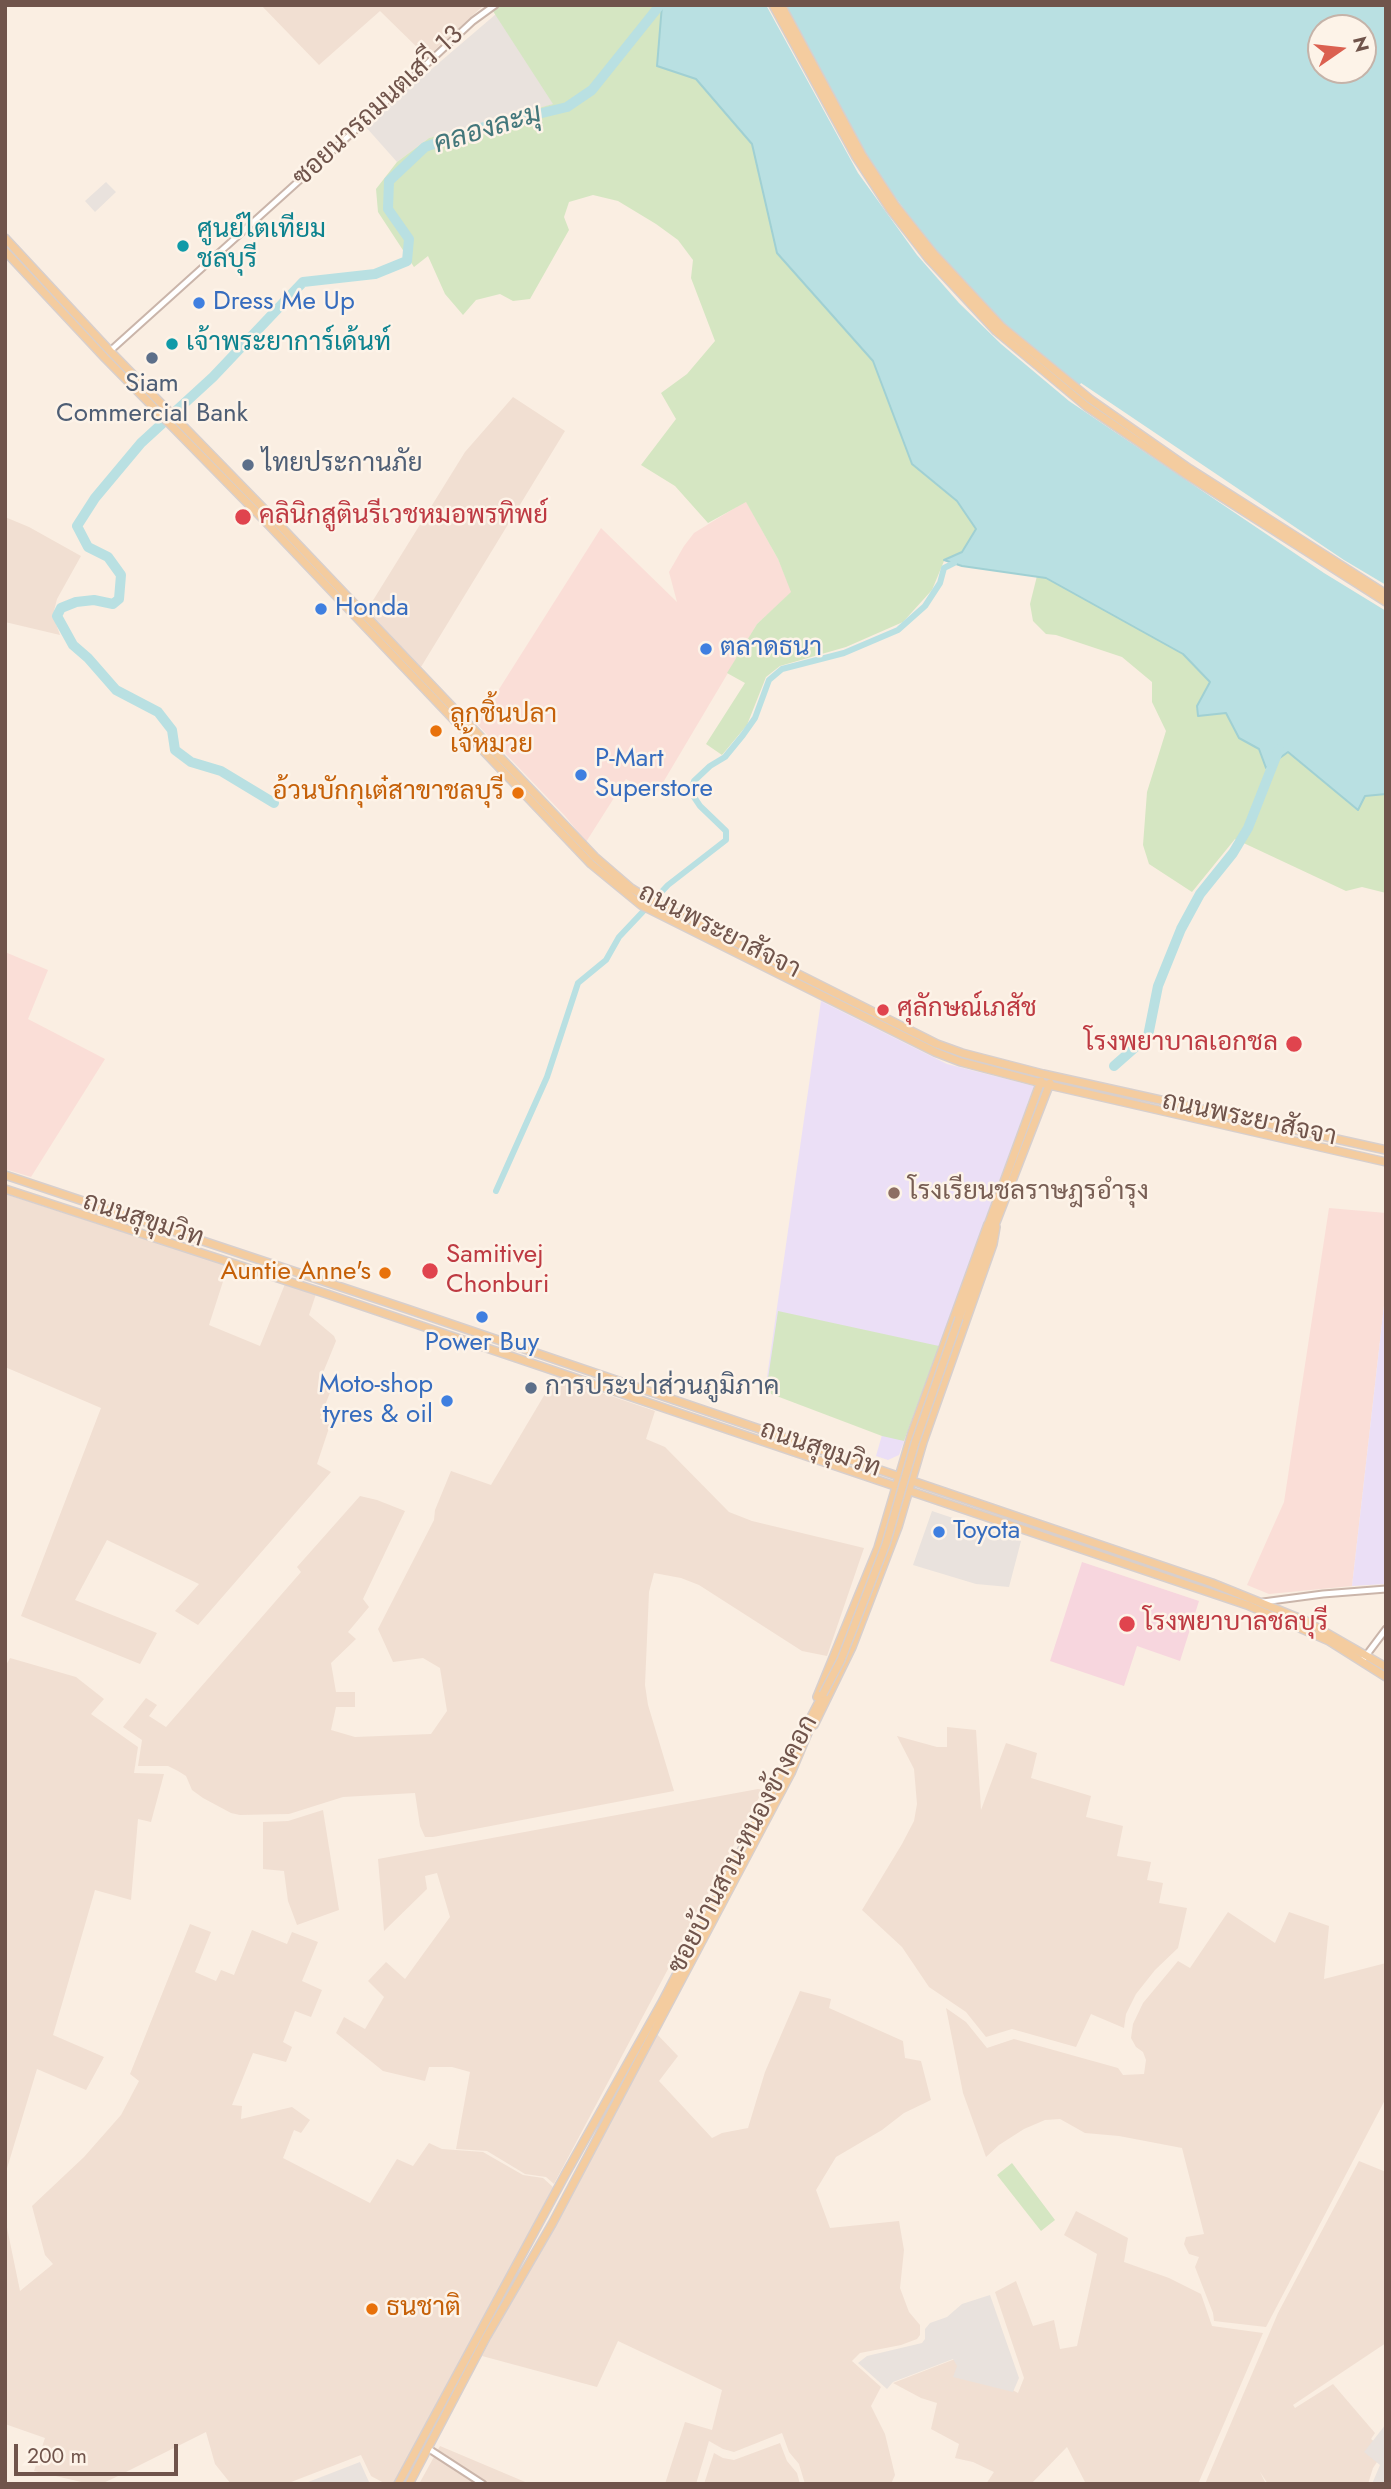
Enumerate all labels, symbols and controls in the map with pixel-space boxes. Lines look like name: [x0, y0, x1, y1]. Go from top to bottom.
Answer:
north arrow: [1307, 14, 1377, 84]
street label: ซอยนารถมนตเสวี 13: [287, 20, 471, 194]
text: N: [1346, 34, 1376, 55]
water label: คลองละมุ: [430, 98, 546, 162]
place label: ศูนย์ไตเทียม ชลบุรี: [197, 215, 326, 276]
marker: ศูนย์ไตเทียม ชลบุรี: [175, 238, 191, 254]
place label: Dress Me Up: [213, 287, 355, 319]
marker: Dress Me Up: [191, 295, 207, 311]
place label: เจ้าพระยาการ์เด้นท์: [186, 328, 391, 360]
marker: เจ้าพระยาการ์เด้นท์: [164, 336, 180, 352]
marker: Siam Commercial Bank: [144, 350, 160, 366]
place label: Siam Commercial Bank: [56, 369, 248, 430]
place label: ไทยประกานภัย: [262, 449, 423, 481]
marker: ไทยประกานภัย: [240, 457, 256, 473]
place label: คลินิกสูตินรีเวชหมอพรทิพย์: [259, 501, 548, 533]
marker: คลินิกสูตินรีเวชหมอพรทิพย์: [233, 507, 253, 527]
place label: Honda: [335, 593, 409, 625]
marker: Honda: [313, 601, 329, 617]
place label: ตลาดธนา: [720, 633, 822, 665]
marker: ตลาดธนา: [698, 641, 714, 657]
place label: ลูกชิ้นปลา เจ้หมวย: [450, 700, 557, 762]
marker: ลูกชิ้นปลา เจ้หมวย: [428, 723, 444, 739]
place label: P-Mart Superstore: [595, 744, 713, 806]
marker: P-Mart Superstore: [573, 767, 589, 783]
place label: อ้วนบักกุเต๋สาขาชลบุรี: [272, 777, 504, 809]
marker: อ้วนบักกุเต๋สาขาชลบุรี: [510, 785, 526, 801]
street label: ถนนพระยาสัจจา: [633, 878, 805, 986]
place label: ศุลักษณ์เภสัช: [897, 994, 1037, 1026]
marker: ศุลักษณ์เภสัช: [875, 1002, 891, 1018]
place label: โรงพยาบาลเอกชล: [1084, 1028, 1278, 1060]
marker: โรงพยาบาลเอกชล: [1284, 1034, 1304, 1054]
street label: ถนนพระยาสัจจา: [1159, 1086, 1339, 1154]
place label: โรงเรียนชลราษฎรอำรุง: [908, 1177, 1149, 1209]
marker: โรงเรียนชลราษฎรอำรุง: [886, 1185, 902, 1201]
street label: ถนนสุขุมวิท: [79, 1187, 207, 1255]
place label: Samitivej Chonburi: [446, 1240, 549, 1302]
place label: Auntie Anne's: [221, 1257, 371, 1289]
marker: Samitivej Chonburi: [420, 1261, 440, 1281]
marker: Auntie Anne's: [377, 1265, 393, 1281]
marker: Power Buy: [474, 1309, 490, 1325]
place label: Power Buy: [425, 1328, 539, 1360]
place label: Moto-shop tyres & oil: [319, 1370, 433, 1432]
place label: การประปาส่วนภูมิภาค: [545, 1372, 780, 1404]
marker: การประปาส่วนภูมิภาค: [523, 1380, 539, 1396]
marker: Moto-shop tyres & oil: [439, 1393, 455, 1409]
street label: ถนนสุขุมวิท: [756, 1415, 884, 1485]
place label: Toyota: [953, 1516, 1020, 1548]
marker: Toyota: [931, 1524, 947, 1540]
place label: โรงพยาบาลชลบุรี: [1143, 1608, 1328, 1640]
marker: โรงพยาบาลชลบุรี: [1117, 1614, 1137, 1634]
street label: ซอยบ้านสวน-หนองข้างคอก: [663, 1710, 825, 1980]
place label: ธนชาติ: [386, 2293, 461, 2325]
marker: ธนชาติ: [364, 2301, 380, 2317]
scale bar: [18, 2430, 182, 2474]
text: 200 m: [27, 2441, 87, 2471]

